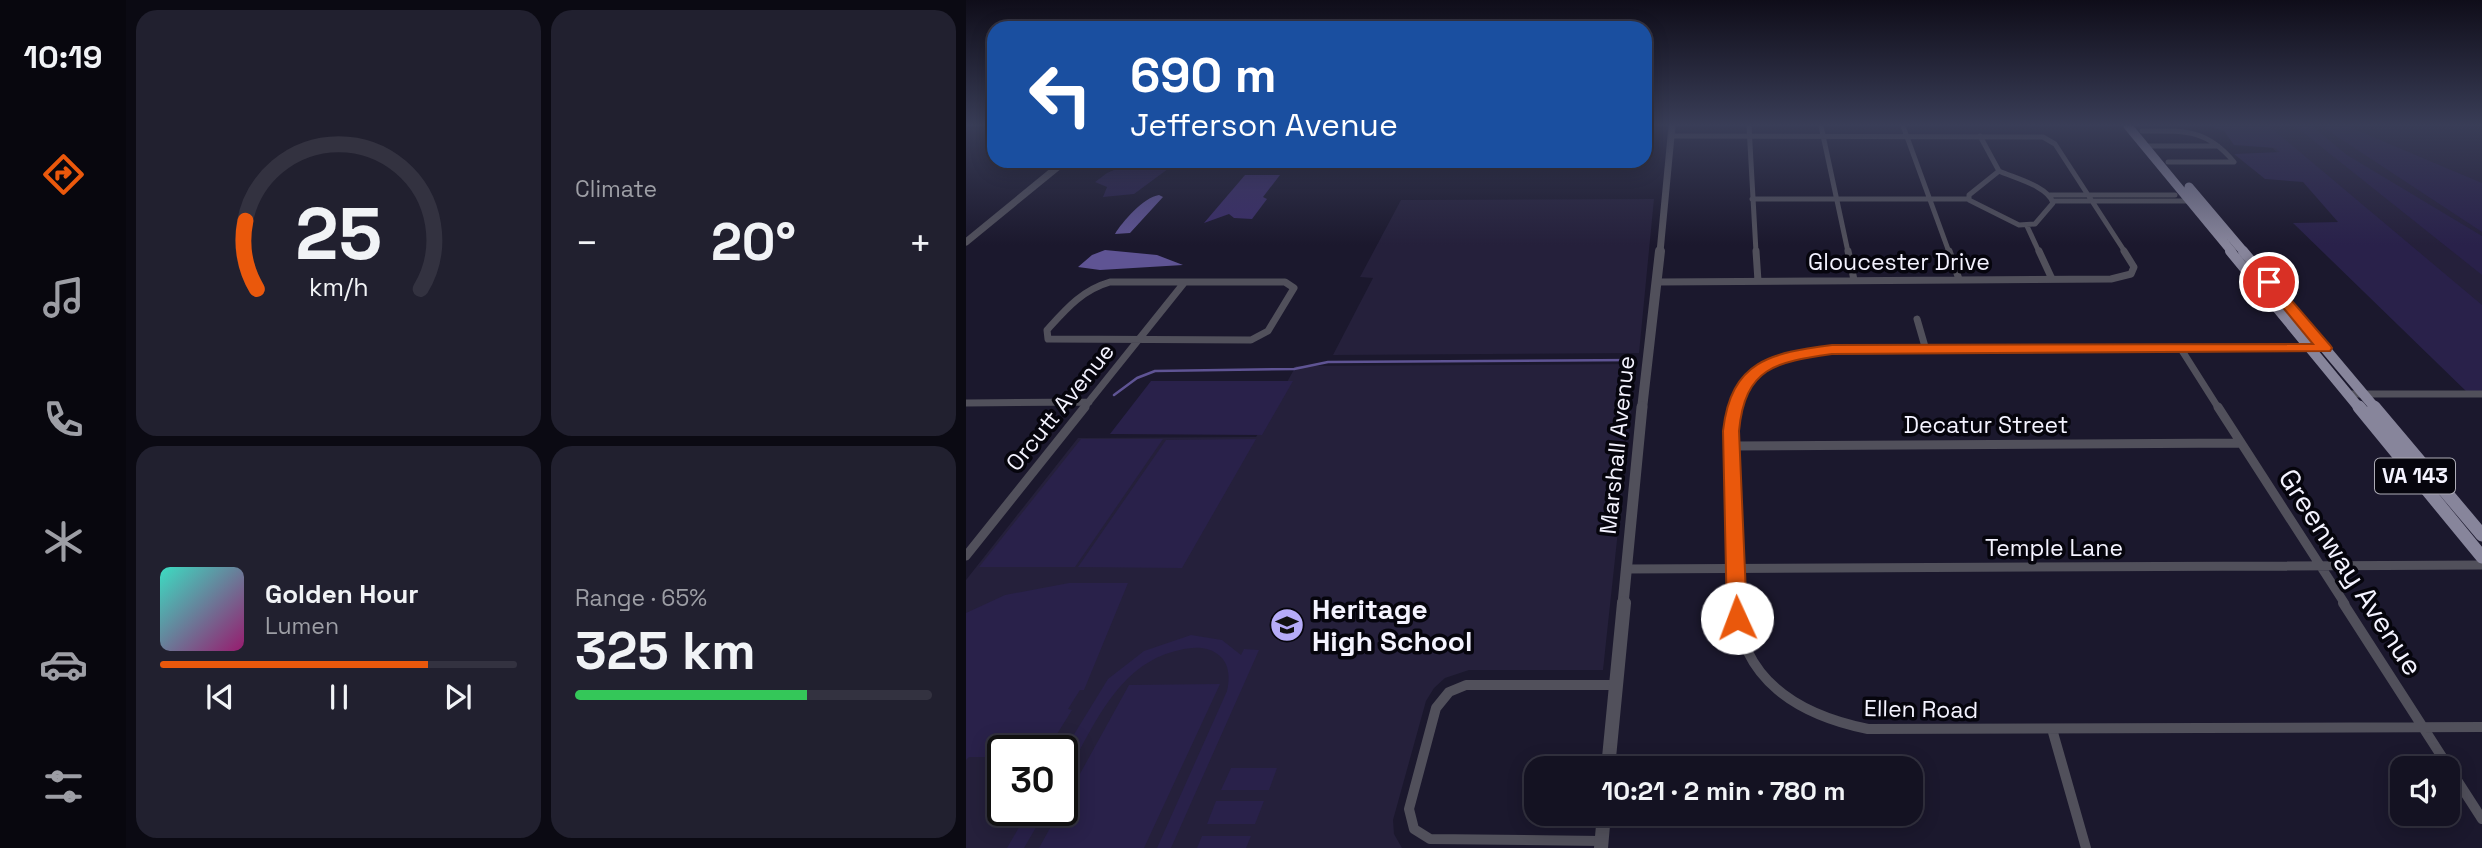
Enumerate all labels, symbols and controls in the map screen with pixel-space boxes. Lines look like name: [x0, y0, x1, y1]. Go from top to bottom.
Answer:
text: 10:19: [24, 37, 102, 77]
text: 690 m: [1130, 44, 1277, 106]
icon: left: [1015, 49, 1106, 140]
text: Jefferson Avenue: [1130, 105, 1398, 145]
icon: directions: [39, 150, 88, 199]
text: Climate: [575, 174, 657, 204]
text: 25: [295, 187, 382, 280]
text: 20°: [711, 209, 796, 275]
text: −: [575, 219, 599, 267]
text: +: [908, 219, 932, 267]
street label: Gloucester Drive: [1808, 247, 1990, 277]
pin: [2239, 252, 2299, 312]
icon: arrive: [2250, 263, 2288, 301]
text: km/h: [309, 271, 368, 303]
icon: music: [39, 273, 88, 322]
street label: Orcutt Avenue: [999, 337, 1121, 477]
street label: Marshall Avenue: [1593, 354, 1641, 536]
icon: phone: [39, 395, 88, 444]
street label: Decatur Street: [1904, 410, 2068, 440]
road number: VA 143: [2375, 458, 2455, 494]
street label: Greenway Avenue: [2271, 462, 2431, 682]
icon: climate: [39, 517, 88, 566]
street label: Temple Lane: [1985, 533, 2123, 563]
text: Golden Hour: [265, 577, 419, 611]
position arrow: [1700, 581, 1774, 655]
text: Range · 65%: [575, 583, 707, 613]
place label: Heritage High School: [1312, 591, 1472, 659]
school or university icon: Heritage High School: [1268, 606, 1306, 644]
text: Lumen: [265, 611, 339, 641]
text: 325 km: [575, 618, 756, 684]
icon: car: [39, 640, 88, 689]
icon: previous: [201, 678, 239, 716]
icon: pause: [320, 678, 358, 716]
icon: next: [439, 678, 477, 716]
street label: Ellen Road: [1864, 693, 1978, 725]
speed limit sign: 30: [987, 735, 1078, 826]
map controls: [2390, 756, 2460, 826]
button: sound: [2390, 756, 2460, 826]
icon: filters: [39, 762, 88, 811]
text: 10:21 · 2 min · 780 m: [1601, 774, 1846, 808]

